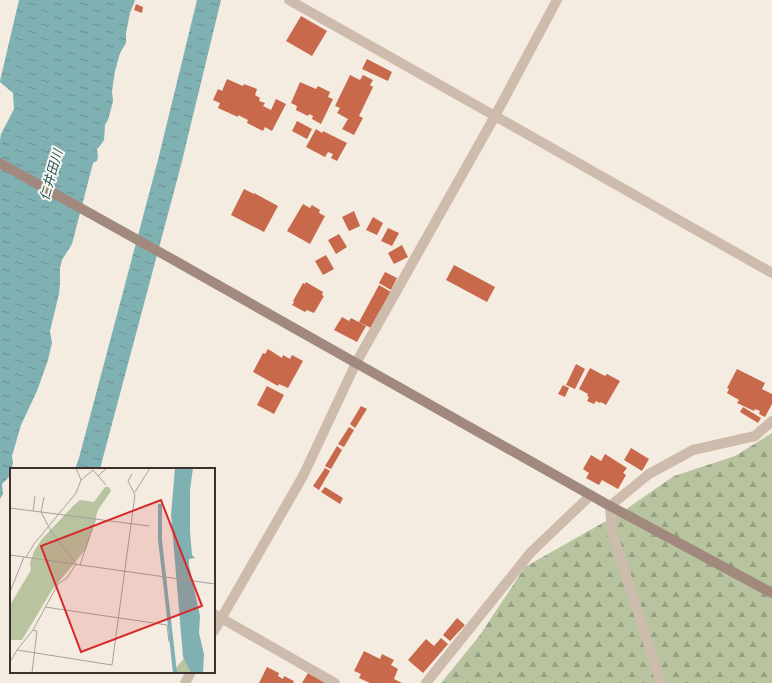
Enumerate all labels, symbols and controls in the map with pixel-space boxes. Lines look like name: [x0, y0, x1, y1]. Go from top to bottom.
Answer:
water label: 仁井田川: [37, 146, 66, 202]
inset map: [10, 468, 215, 673]

